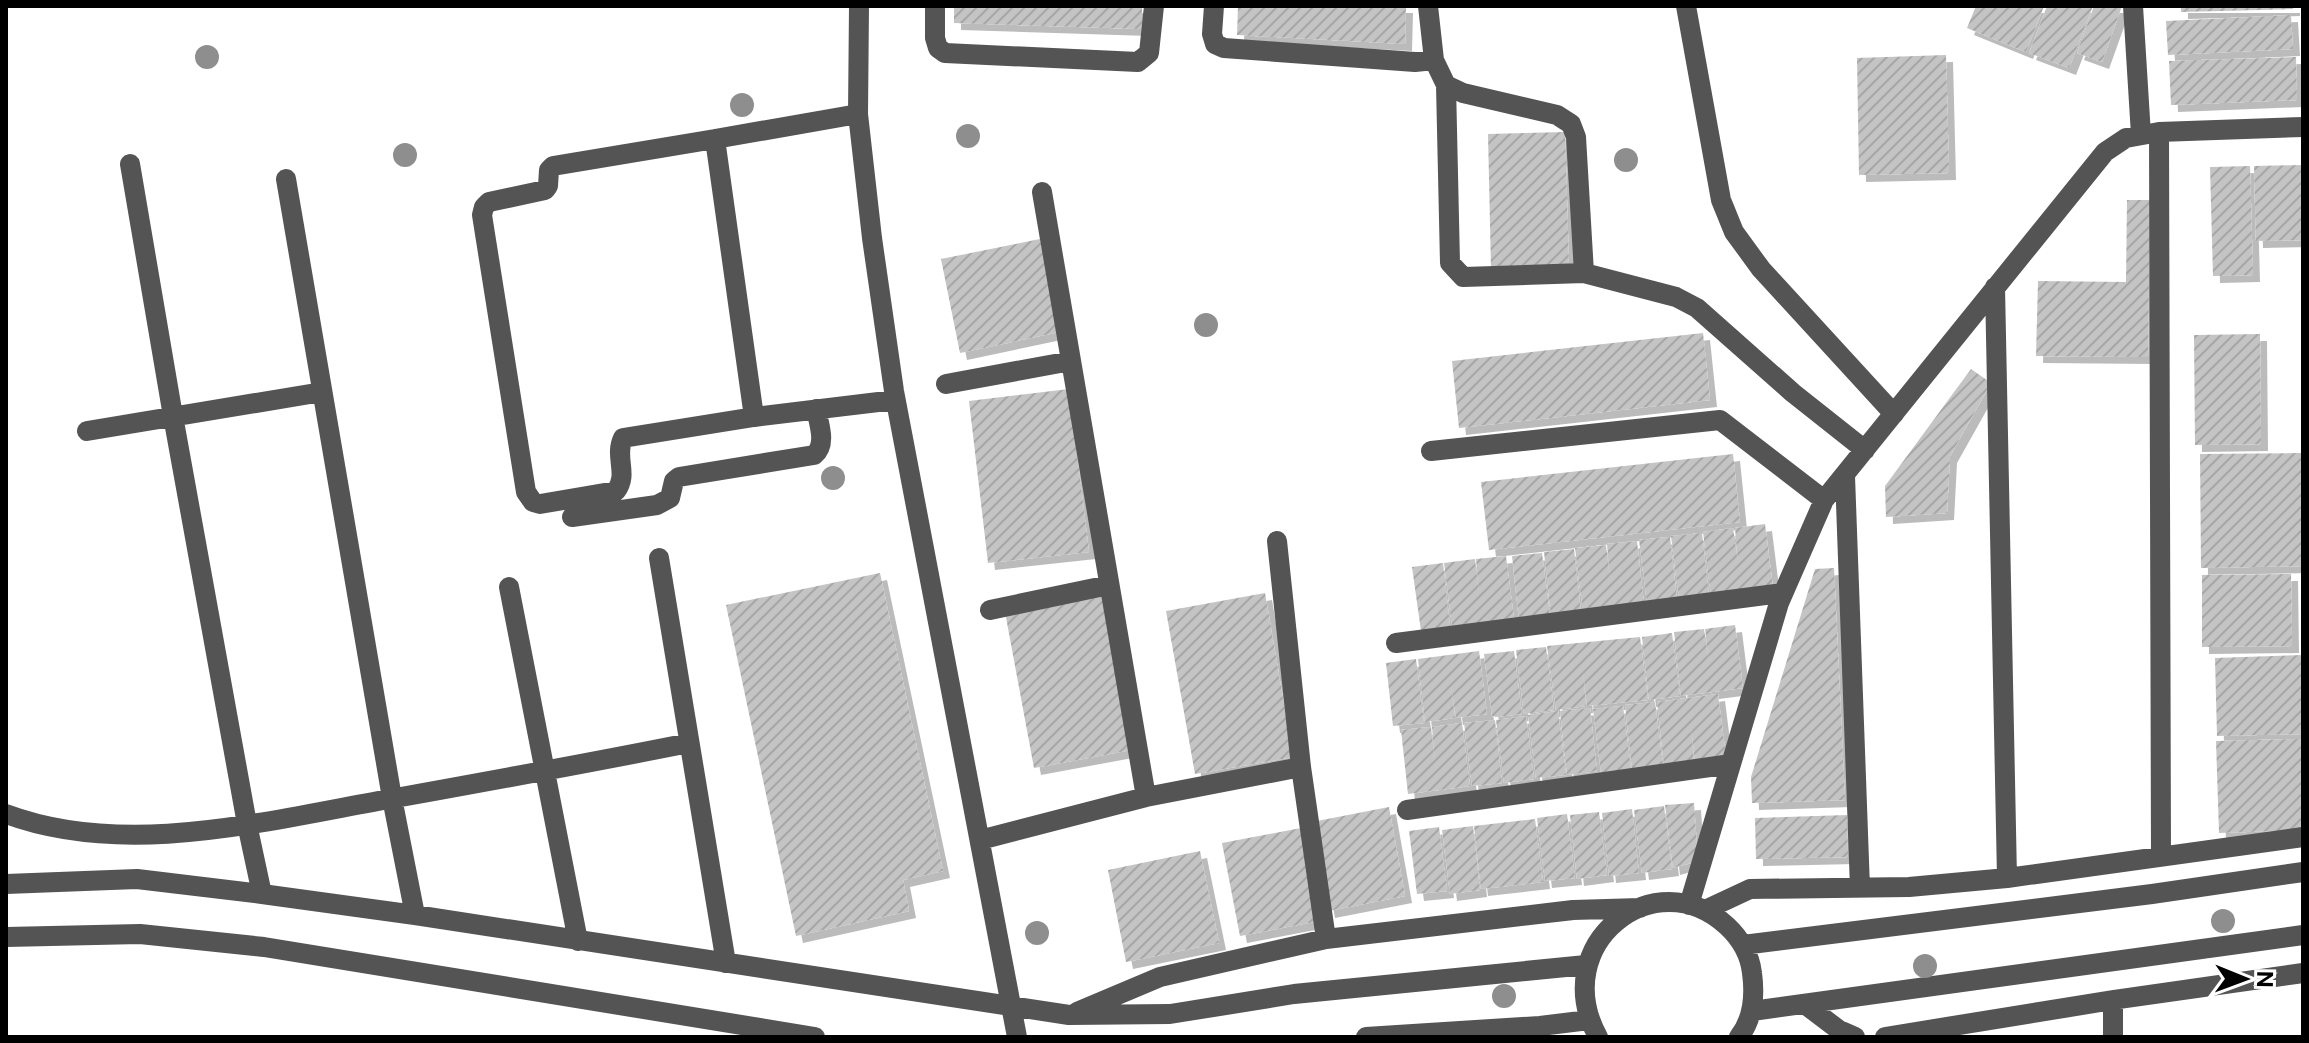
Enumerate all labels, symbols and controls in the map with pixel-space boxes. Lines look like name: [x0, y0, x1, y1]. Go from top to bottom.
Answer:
north arrow: [2205, 939, 2285, 1019]
text: N: [2252, 971, 2278, 988]

